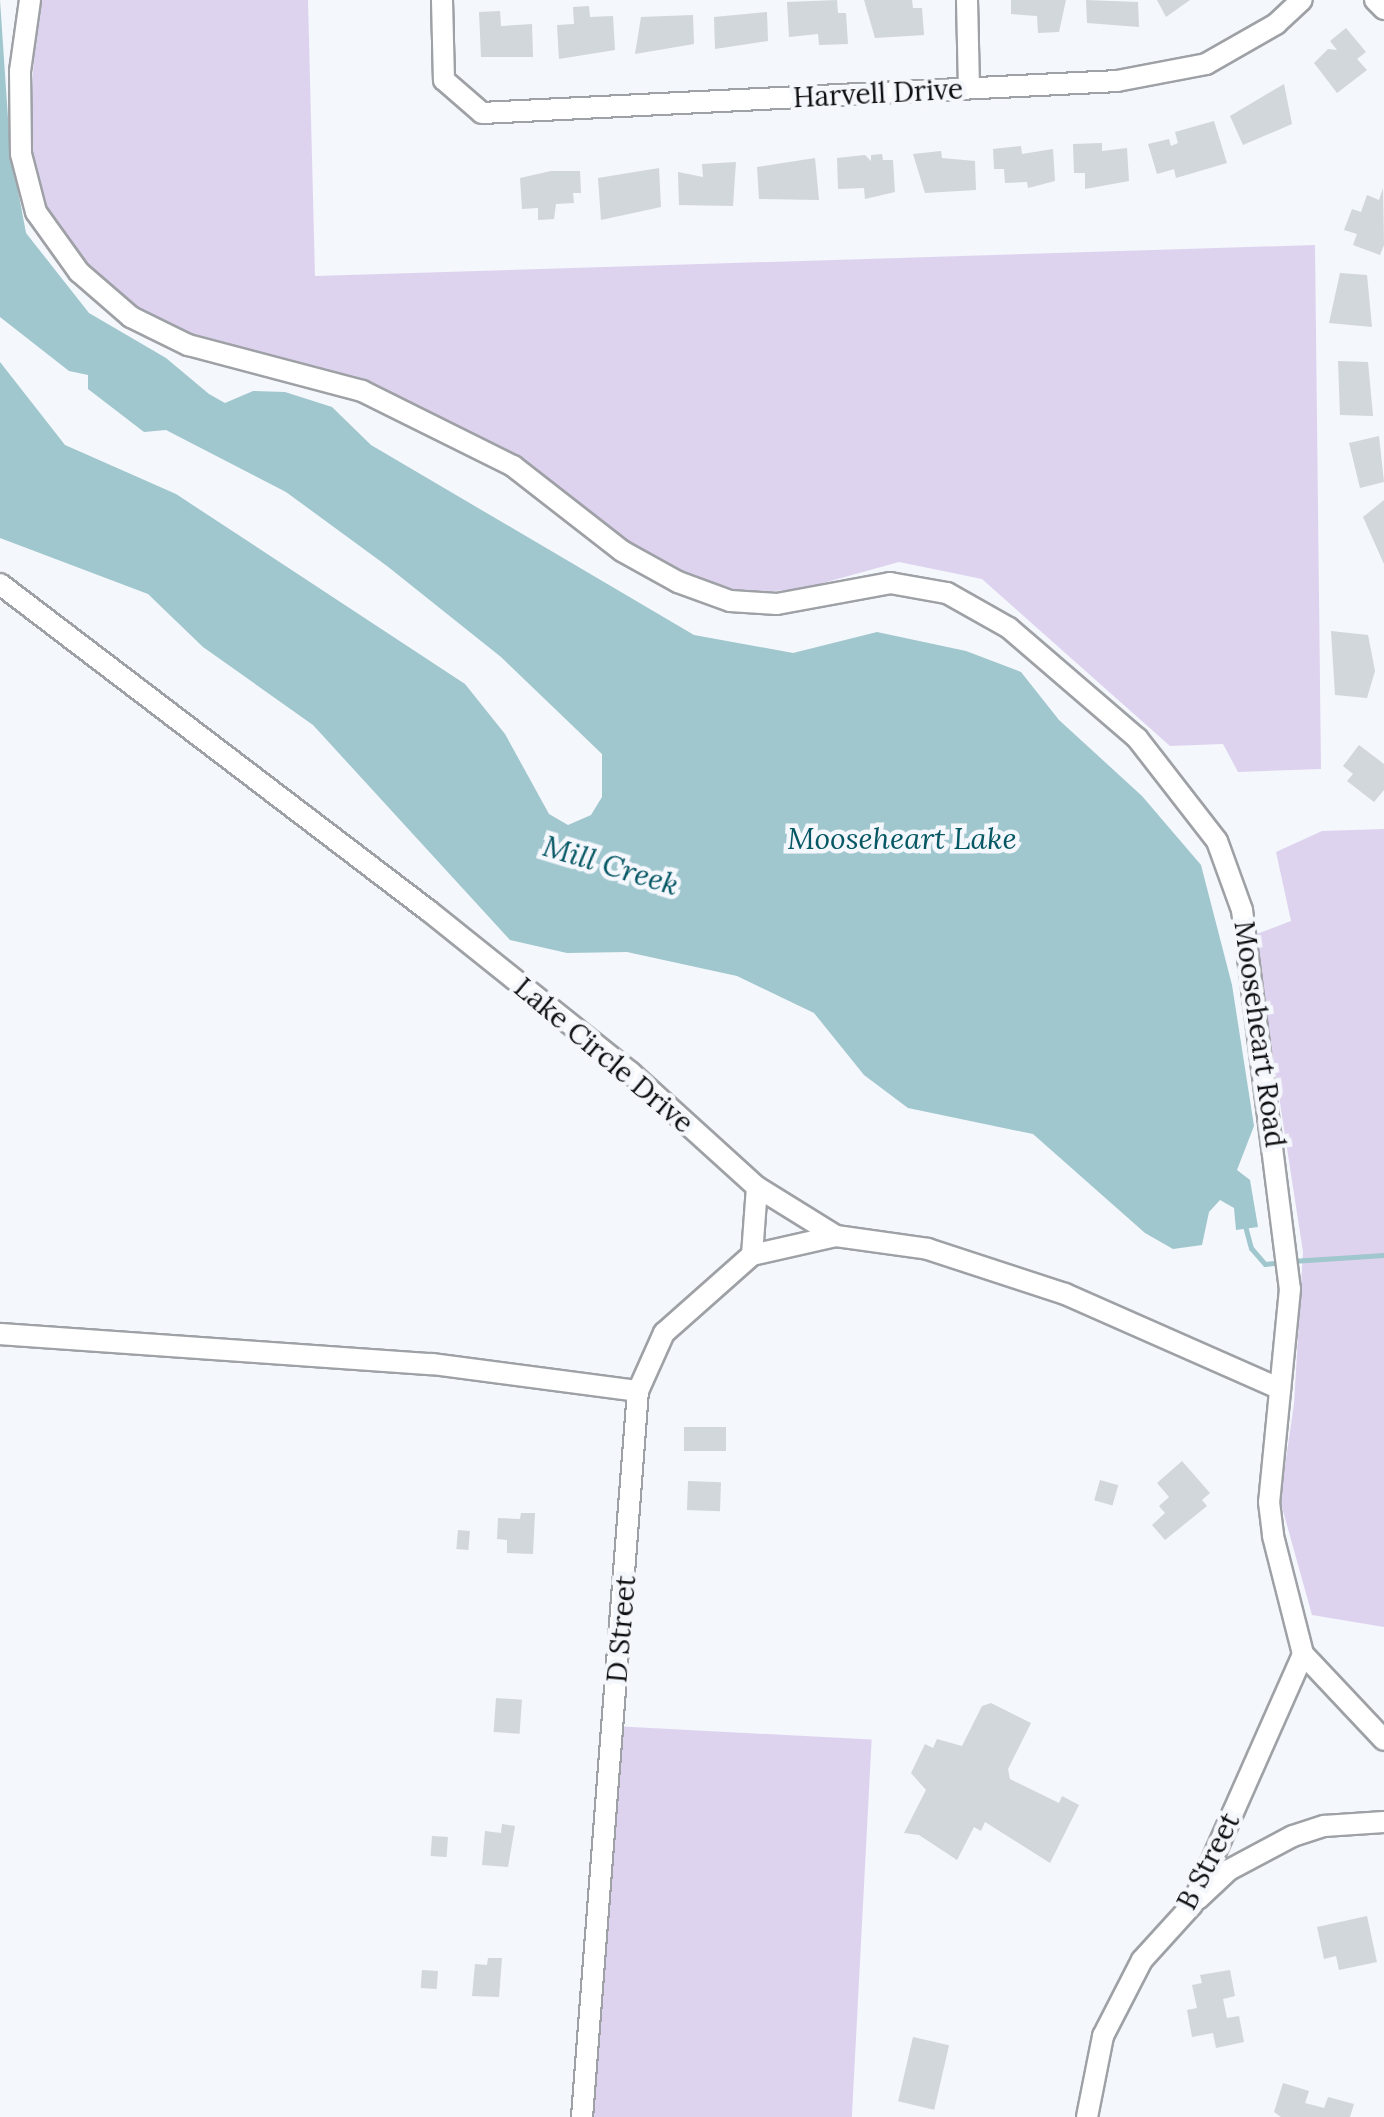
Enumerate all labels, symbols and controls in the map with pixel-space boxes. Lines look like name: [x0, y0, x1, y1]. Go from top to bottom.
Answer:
street label: Harvell Drive: [792, 72, 964, 114]
water label: Mooseheart Lake: [787, 820, 1017, 856]
water label: Mill Creek: [539, 827, 683, 903]
street label: Mooseheart Road: [1227, 919, 1293, 1149]
street label: Lake Circle Drive: [508, 970, 700, 1140]
street label: D Street: [600, 1574, 642, 1684]
street label: B Street: [1169, 1807, 1247, 1915]

